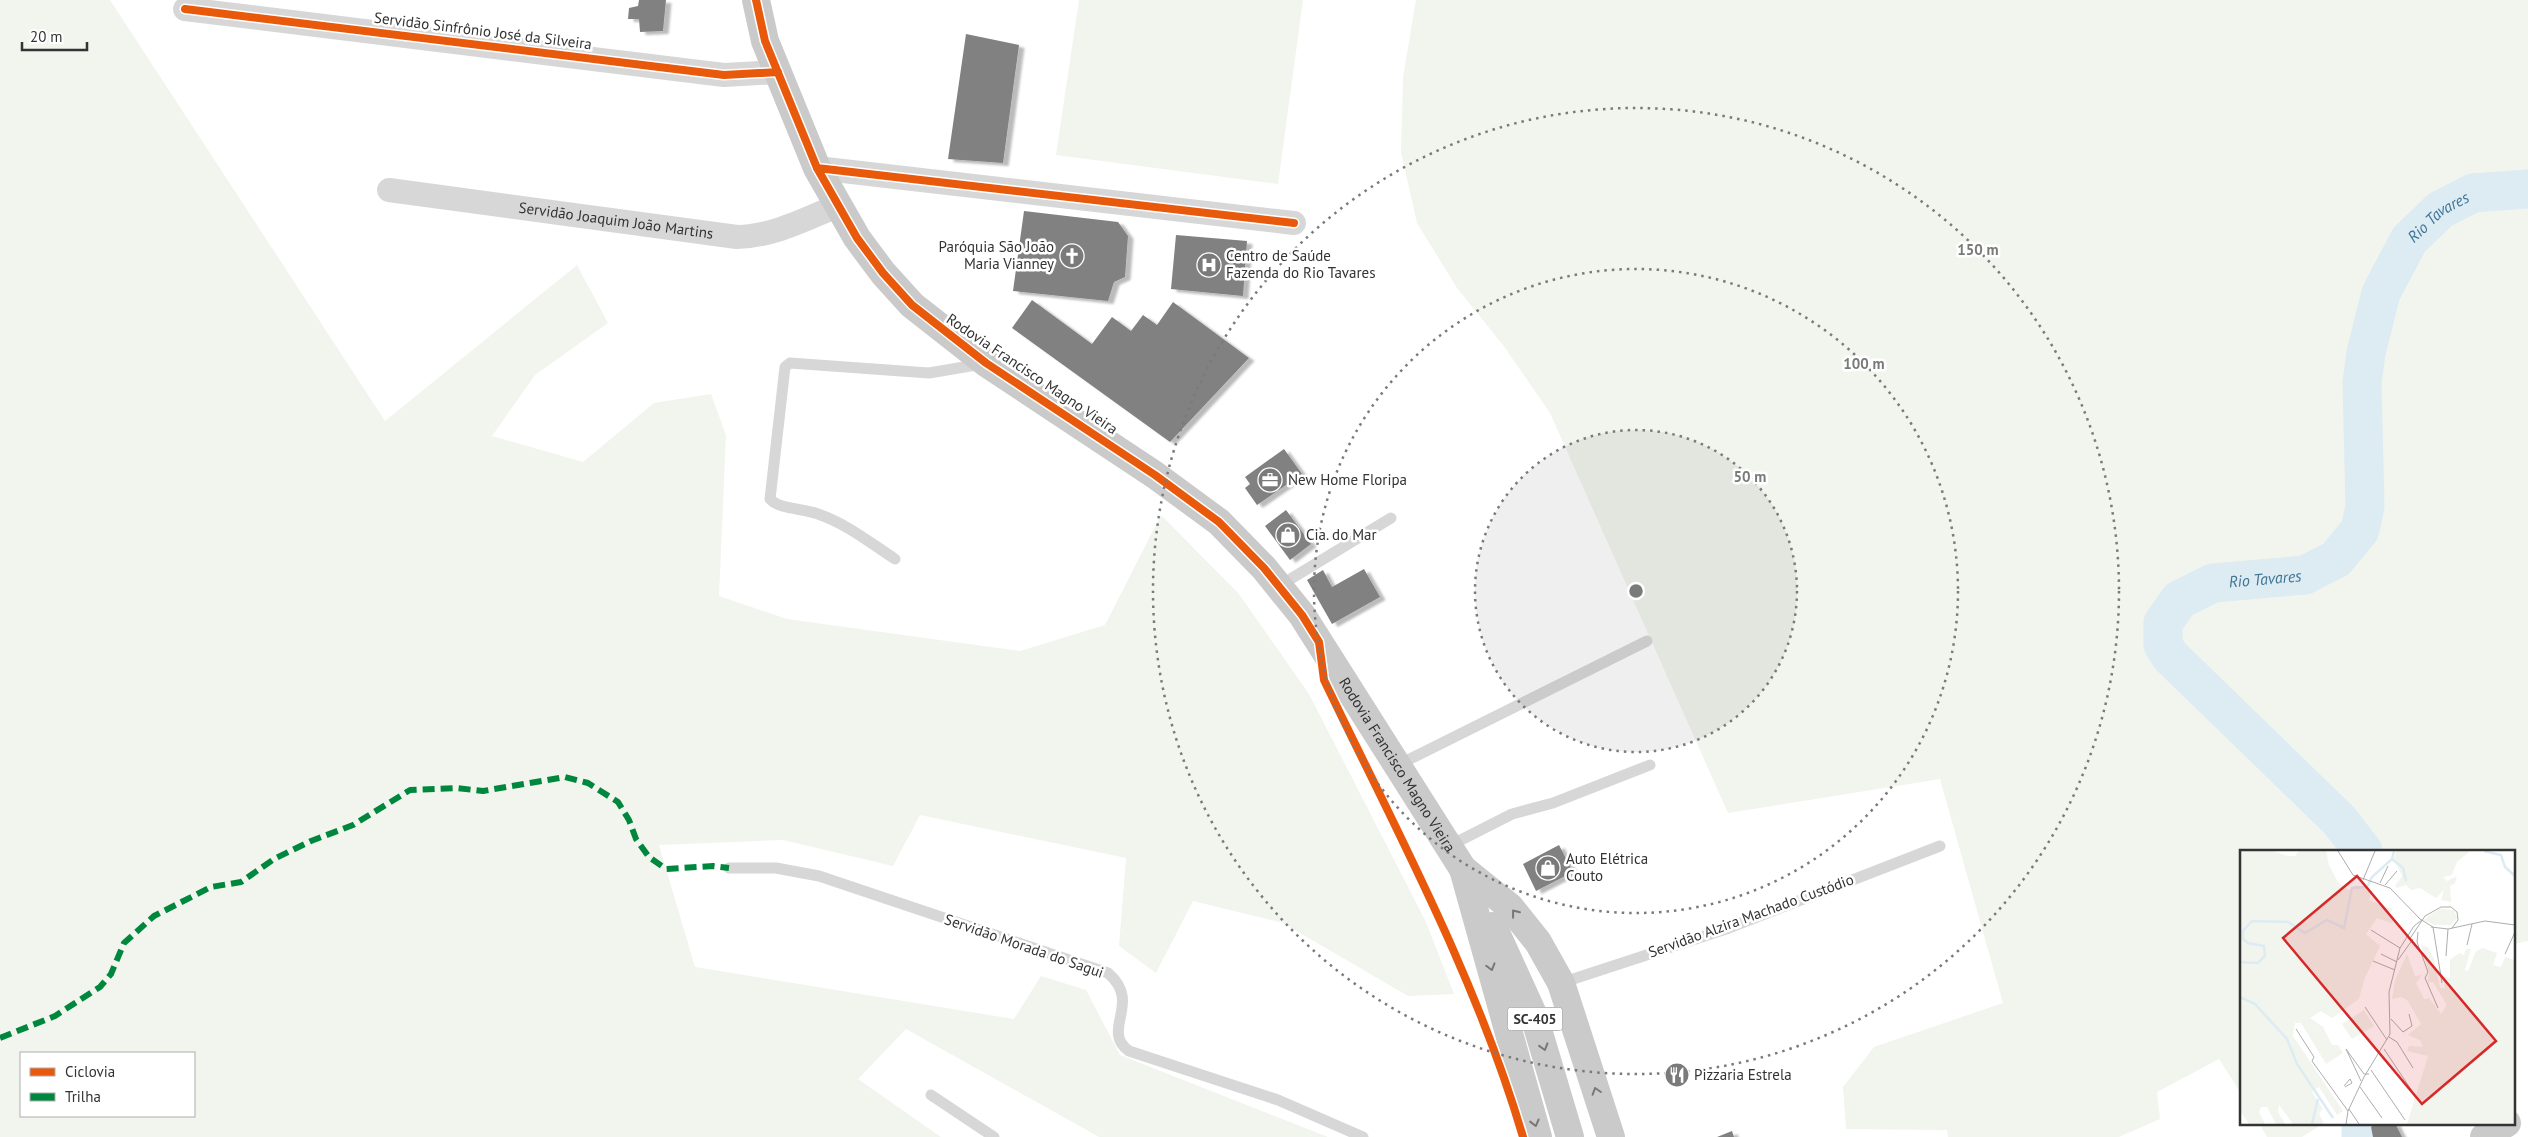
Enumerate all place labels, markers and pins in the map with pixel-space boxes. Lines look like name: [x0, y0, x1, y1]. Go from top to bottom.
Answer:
place label: Paróquia São João Maria Vianney: [939, 237, 1054, 273]
church icon: Paróquia São João Maria Vianney: [1059, 243, 1085, 269]
place label: Centro de Saúde Fazenda do Rio Tavares: [1226, 246, 1376, 282]
hospital icon: Centro de Saúde Fazenda do Rio Tavares: [1196, 252, 1222, 278]
office icon: New Home Floripa: [1257, 467, 1283, 493]
place label: New Home Floripa: [1288, 470, 1407, 489]
shop icon: Cia. do Mar: [1275, 522, 1301, 548]
place label: Cia. do Mar: [1306, 525, 1377, 544]
centre of rings: [1627, 582, 1645, 600]
place label: Auto Elétrica Couto: [1566, 849, 1648, 885]
shop icon: Auto Elétrica Couto: [1535, 855, 1561, 881]
restaurant icon: Pizzaria Estrela: [1664, 1062, 1690, 1088]
place label: Pizzaria Estrela: [1694, 1065, 1792, 1084]

